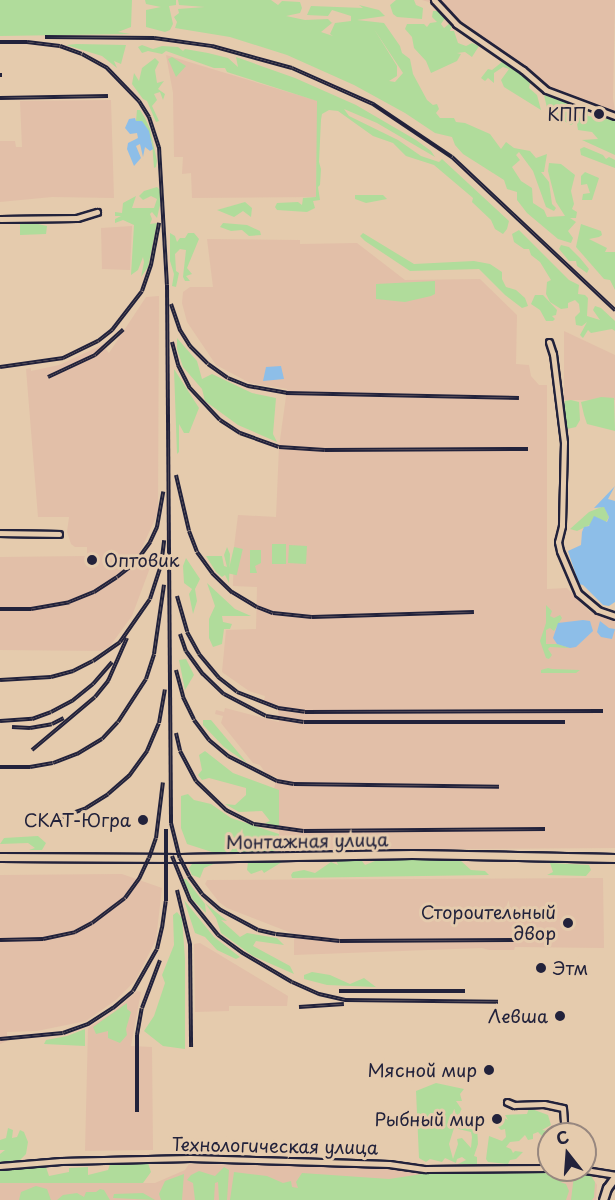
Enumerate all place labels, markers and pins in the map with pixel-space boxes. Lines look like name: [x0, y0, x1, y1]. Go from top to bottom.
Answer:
place label: КПП: [547, 103, 587, 125]
marker: КПП: [592, 107, 606, 121]
place label: Оптовик: [104, 549, 180, 571]
marker: Оптовик: [85, 553, 99, 567]
place label: СКАТ-Югра: [24, 809, 131, 831]
marker: СКАТ-Югра: [136, 813, 150, 827]
place label: Стороительный двор: [421, 902, 556, 944]
marker: Стороительный двор: [561, 916, 575, 930]
place label: Этм: [553, 957, 588, 979]
marker: Этм: [534, 961, 548, 975]
place label: Левша: [488, 1005, 548, 1027]
marker: Левша: [553, 1009, 567, 1023]
place label: Мясной мир: [367, 1059, 477, 1081]
marker: Мясной мир: [482, 1063, 496, 1077]
place label: Рыбный мир: [374, 1108, 485, 1130]
marker: Рыбный мир: [490, 1112, 504, 1126]

